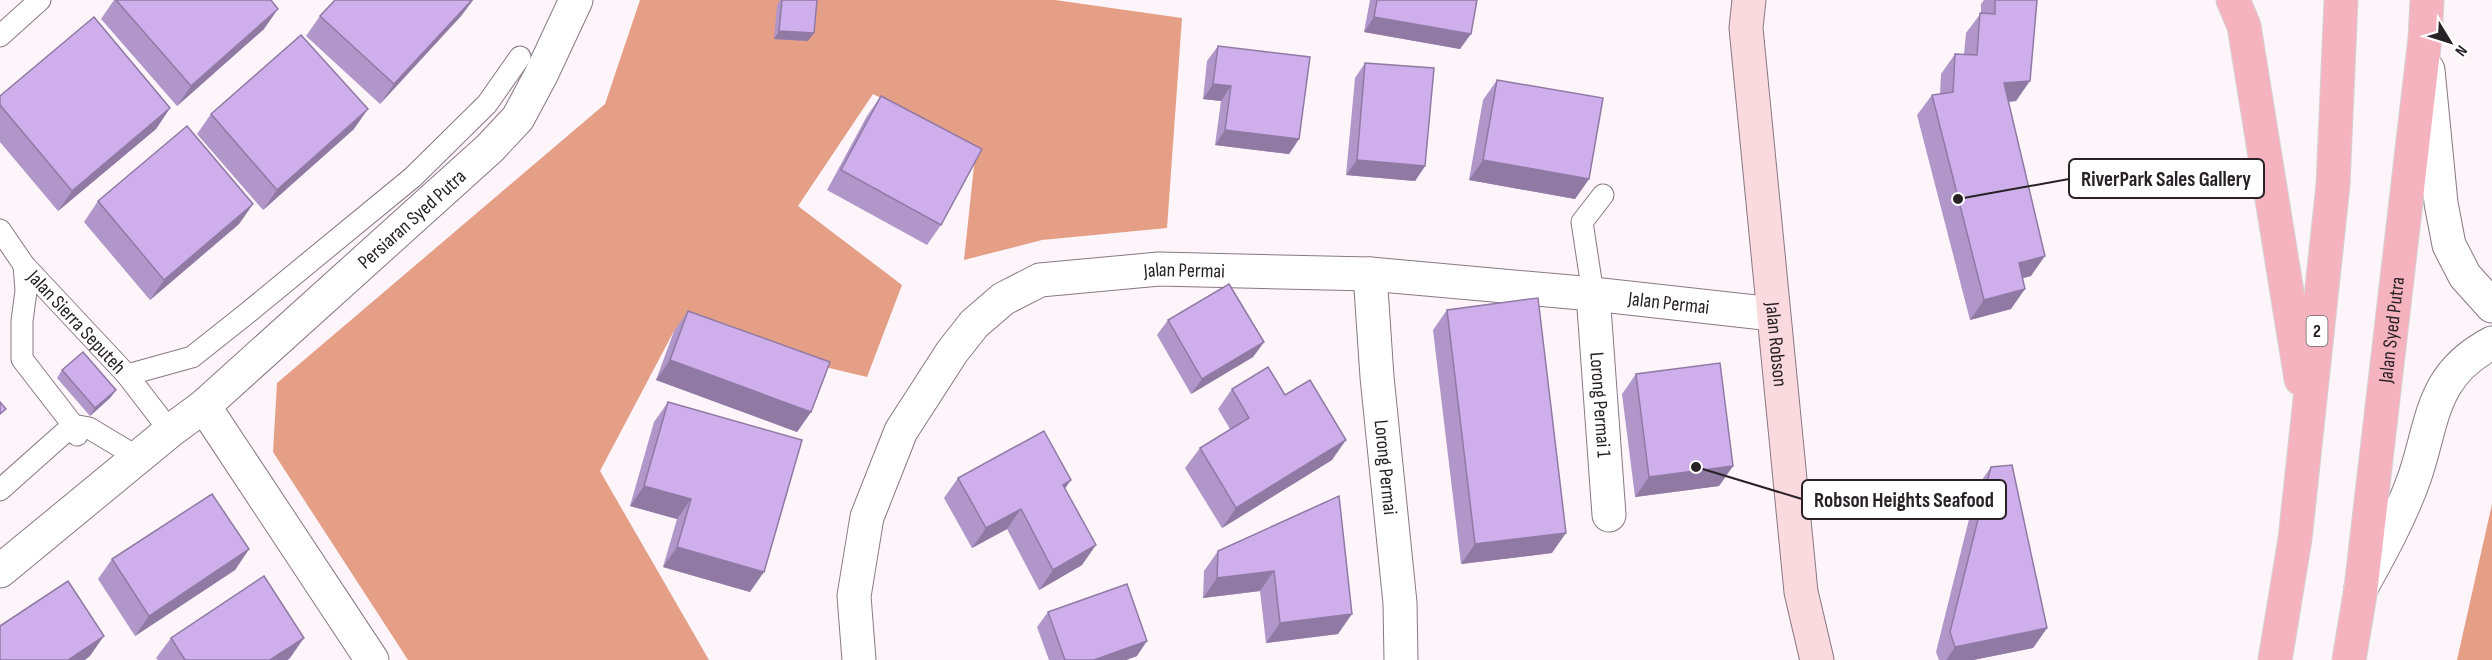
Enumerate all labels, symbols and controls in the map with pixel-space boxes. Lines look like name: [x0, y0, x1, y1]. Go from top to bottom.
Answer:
north arrow: [2420, 12, 2480, 72]
text: N: [2451, 41, 2471, 60]
callout: RiverPark Sales Gallery: [2069, 159, 2264, 198]
street label: Persiaran Syed Putra: [353, 165, 471, 274]
text: RiverPark Sales Gallery: [2081, 167, 2251, 192]
street label: Jalan Permai: [1142, 258, 1225, 284]
street label: Jalan Sierra Seputeh: [21, 265, 131, 379]
street label: Jalan Syed Putra: [2374, 275, 2410, 385]
street label: Jalan Permai: [1626, 287, 1711, 320]
street label: Jalan Robson: [1760, 300, 1792, 388]
road number: 2: [2306, 316, 2328, 346]
street label: Lorong Permai 1: [1584, 351, 1616, 458]
street label: Lorong Permai: [1368, 419, 1402, 516]
callout: Robson Heights Seafood: [1802, 480, 2006, 519]
text: Robson Heights Seafood: [1814, 488, 1994, 513]

